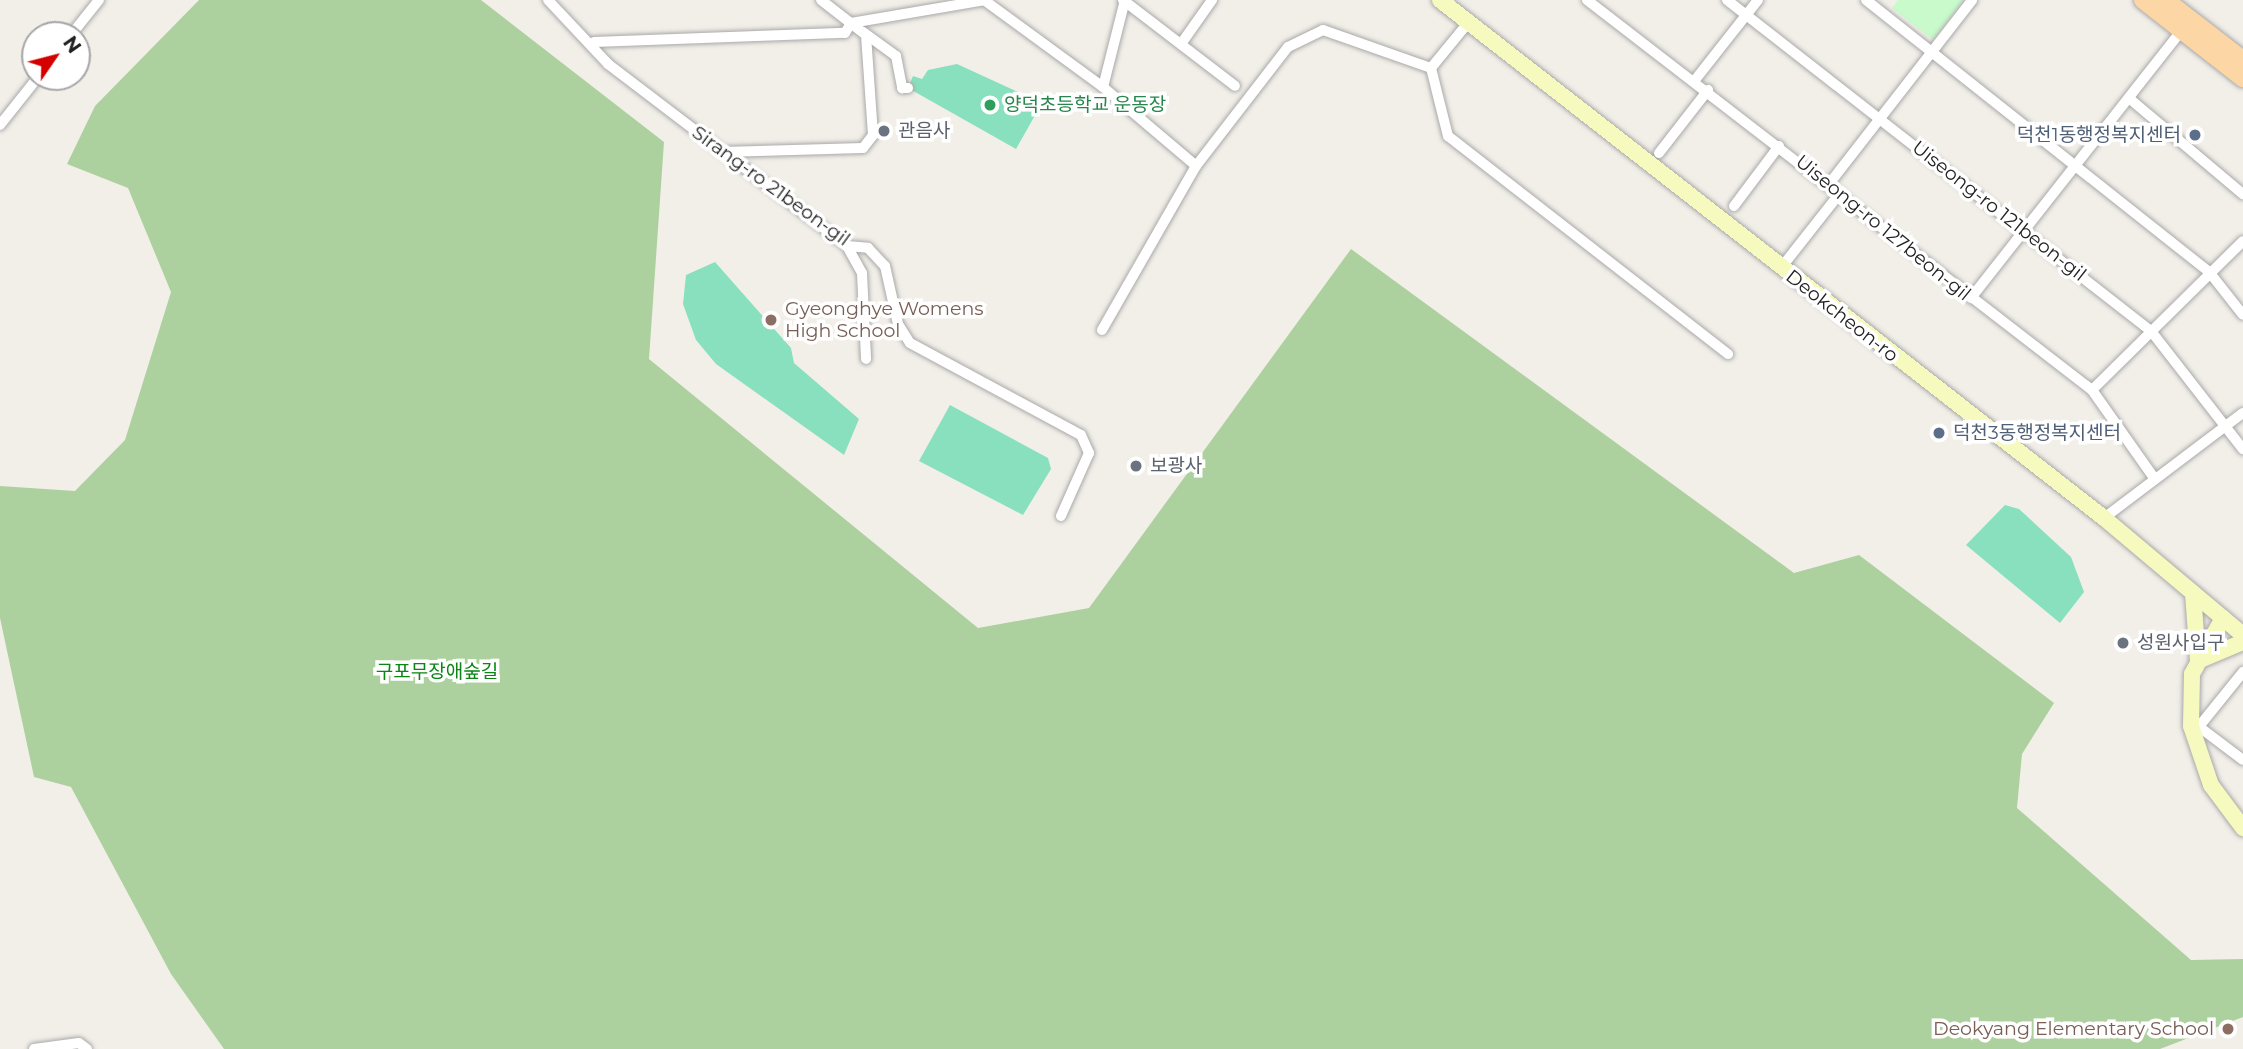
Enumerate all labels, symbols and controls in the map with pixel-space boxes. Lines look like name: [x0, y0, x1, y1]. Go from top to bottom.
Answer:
north arrow: [21, 21, 91, 91]
text: N: [58, 32, 86, 58]
place label: 양덕초등학교 운동장: [1004, 94, 1166, 116]
marker: 양덕초등학교 운동장: [982, 97, 998, 113]
place label: 관음사: [898, 120, 950, 142]
street label: Sirang-ro 21beon-gil: [688, 121, 854, 251]
marker: 관음사: [876, 123, 892, 139]
place label: 덕천1동행정복지센터: [2017, 124, 2181, 146]
marker: 덕천1동행정복지센터: [2187, 127, 2203, 143]
street label: Uiseong-ro 121beon-gil: [1907, 136, 2091, 286]
street label: Uiseong-ro 127beon-gil: [1791, 150, 1975, 306]
street label: Deokcheon-ro: [1781, 265, 1903, 367]
place label: Gyeonghye Womens High School: [785, 298, 984, 342]
marker: Gyeonghye Womens High School: [763, 312, 779, 328]
place label: 덕천3동행정복지센터: [1953, 422, 2121, 444]
marker: 덕천3동행정복지센터: [1931, 425, 1947, 441]
place label: 보광사: [1150, 455, 1202, 477]
marker: 보광사: [1128, 458, 1144, 474]
place label: 성원사입구: [2137, 632, 2224, 654]
marker: 성원사입구: [2115, 635, 2131, 651]
park label: 구포무장애숲길: [376, 661, 498, 683]
place label: Deokyang Elementary School: [1933, 1018, 2214, 1040]
marker: Deokyang Elementary School: [2220, 1021, 2236, 1037]

